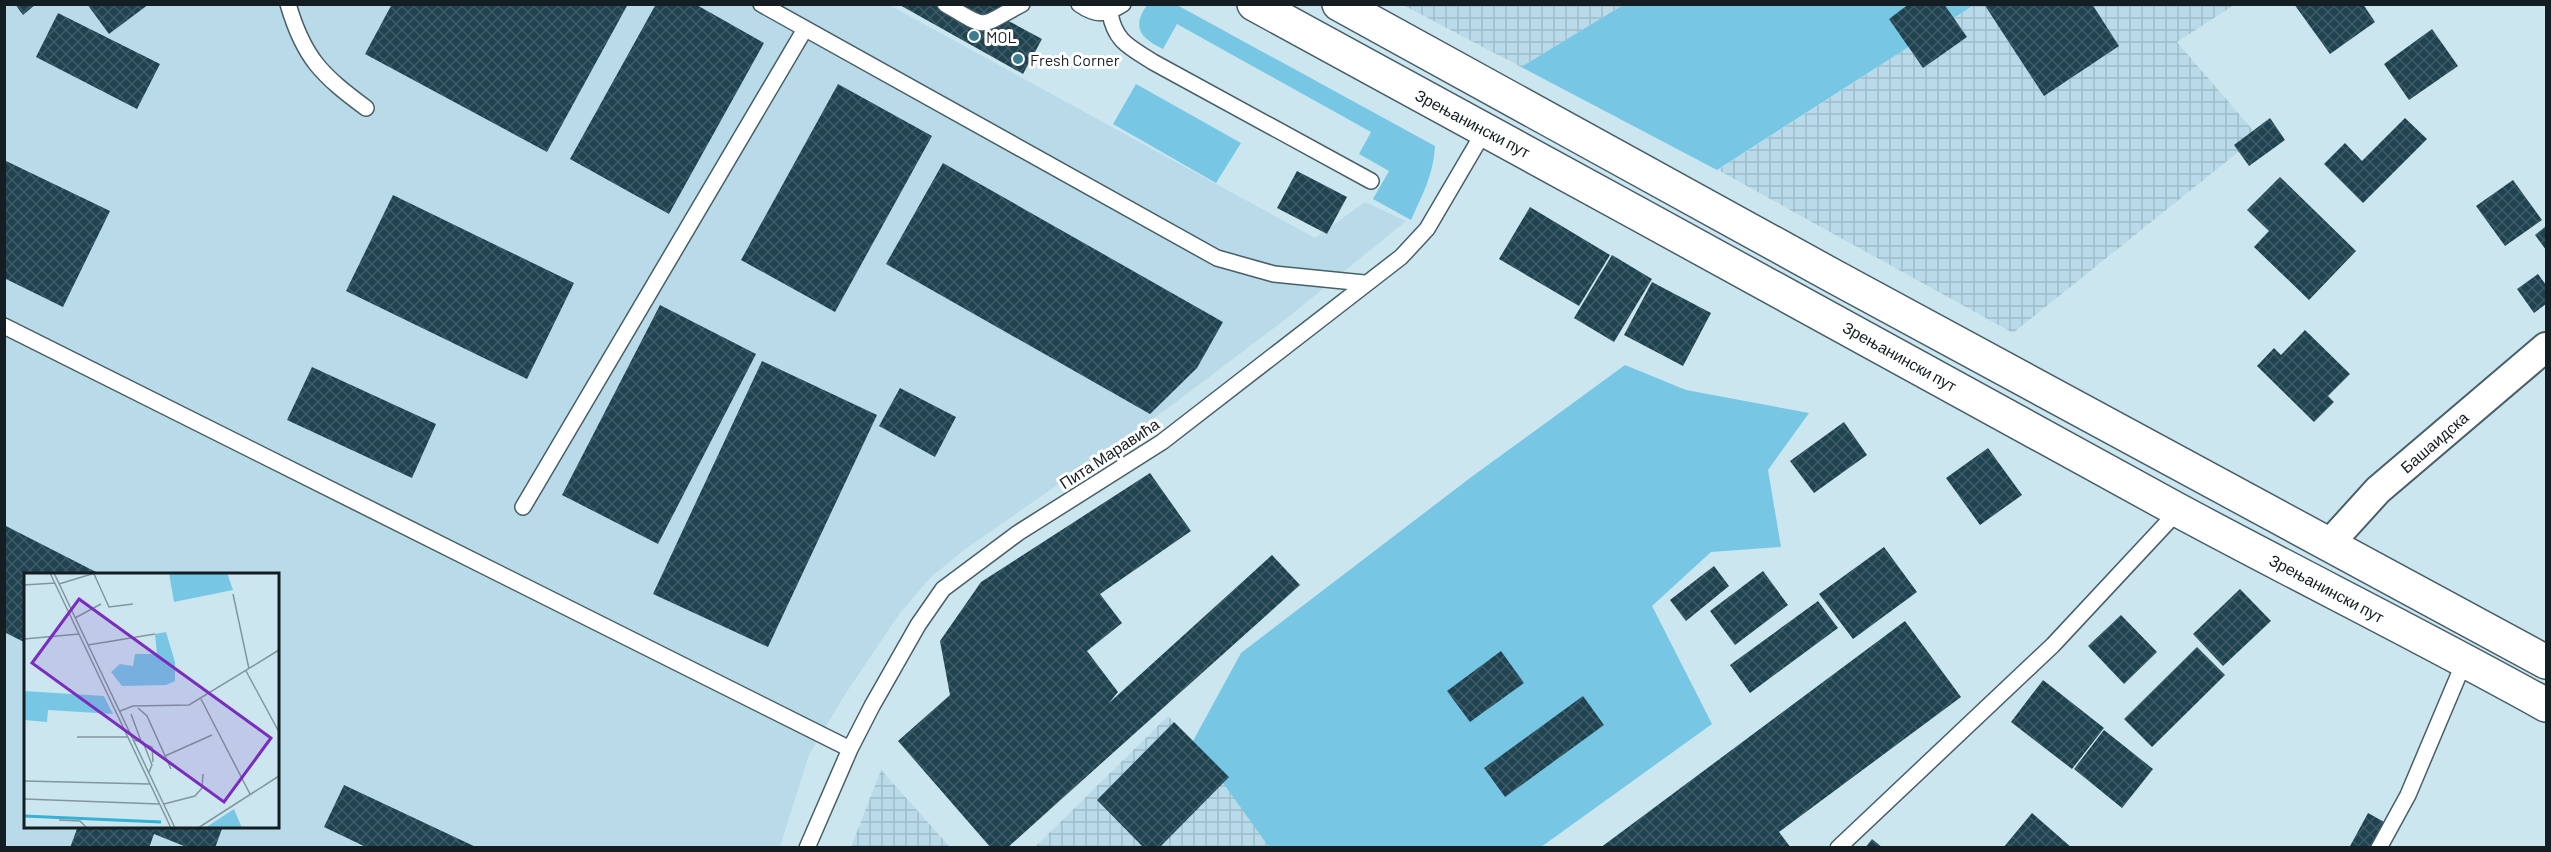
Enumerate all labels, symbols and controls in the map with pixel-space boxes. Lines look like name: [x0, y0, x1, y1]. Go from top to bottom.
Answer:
place label: MOL: [986, 27, 1016, 46]
marker: MOL: [967, 29, 981, 43]
place label: Fresh Corner: [1030, 50, 1120, 69]
marker: Fresh Corner: [1011, 52, 1025, 66]
street label: Зрењанински пут: [1412, 85, 1534, 162]
street label: Зрењанински пут: [1840, 317, 1961, 395]
street label: Башаидска: [2396, 407, 2472, 477]
street label: Пита Маравића: [1056, 414, 1163, 492]
street label: Зрењанински пут: [2266, 550, 2388, 627]
inset map: [24, 573, 279, 828]

